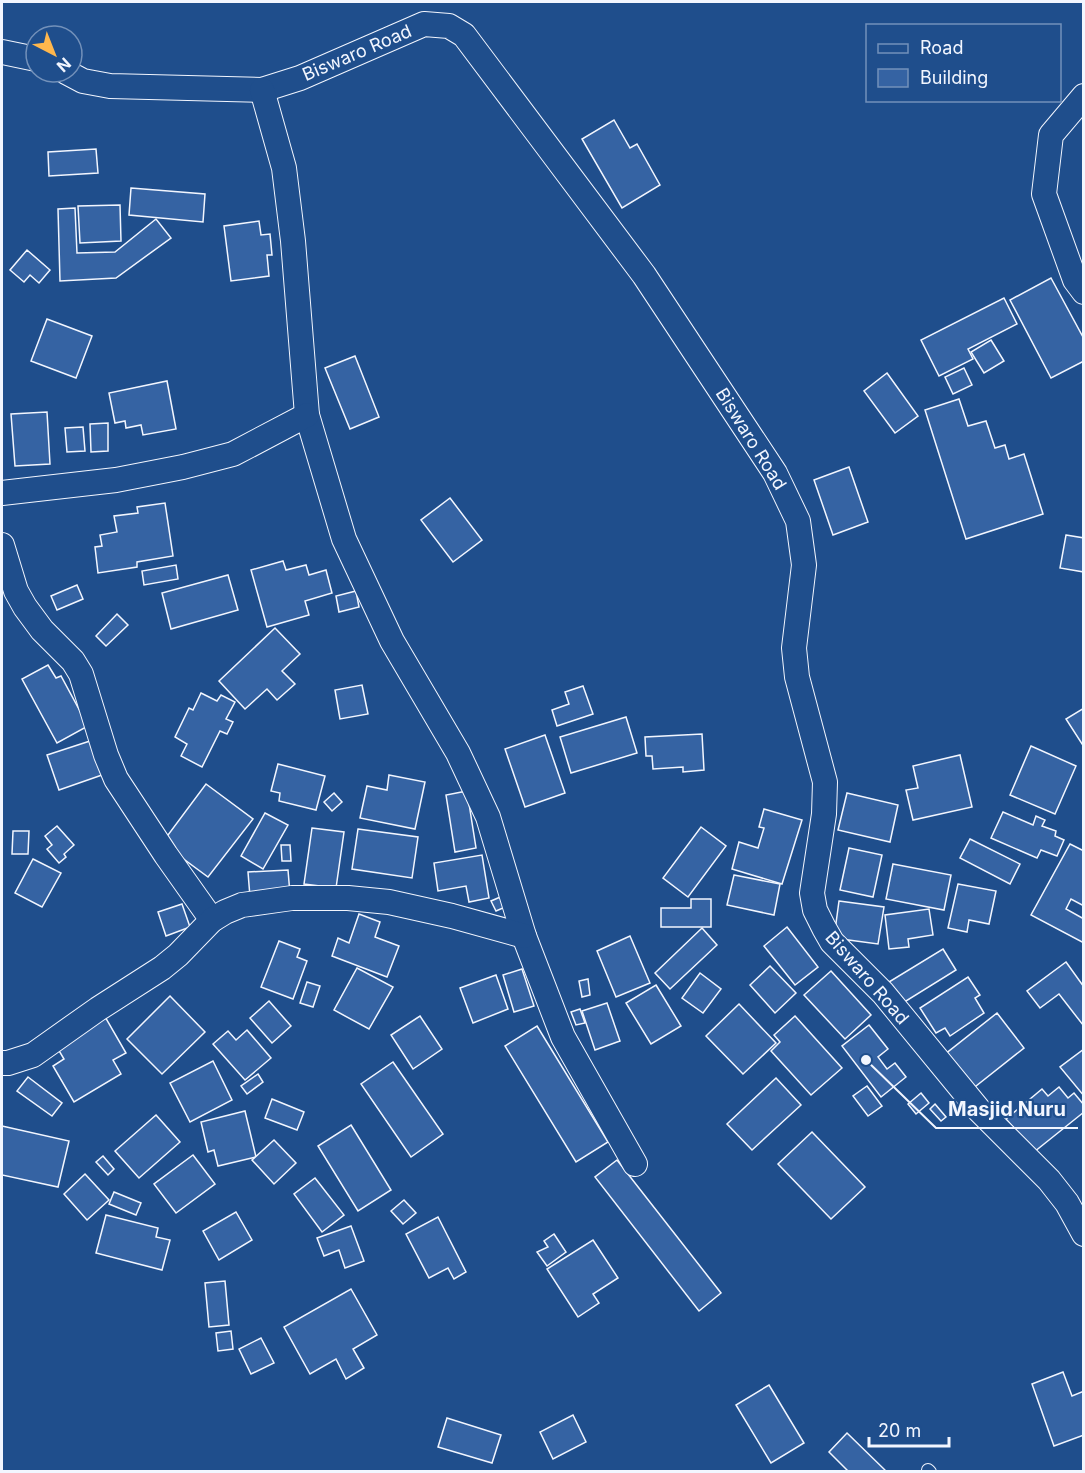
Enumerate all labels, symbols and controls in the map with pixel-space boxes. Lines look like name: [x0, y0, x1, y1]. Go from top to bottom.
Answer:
street label: Biswaro Road: [299, 20, 414, 85]
north arrow: [24, 24, 84, 84]
legend: [866, 24, 1061, 102]
text: Road: [920, 37, 963, 58]
text: N: [53, 54, 75, 77]
text: Building: [920, 67, 988, 88]
street label: Biswaro Road: [712, 384, 791, 494]
street label: Biswaro Road: [821, 927, 913, 1028]
callout: Masjid Nuru: [936, 1090, 1078, 1128]
text: Masjid Nuru: [948, 1097, 1066, 1121]
scale bar: [869, 1410, 948, 1448]
text: 20 m: [878, 1420, 921, 1441]

